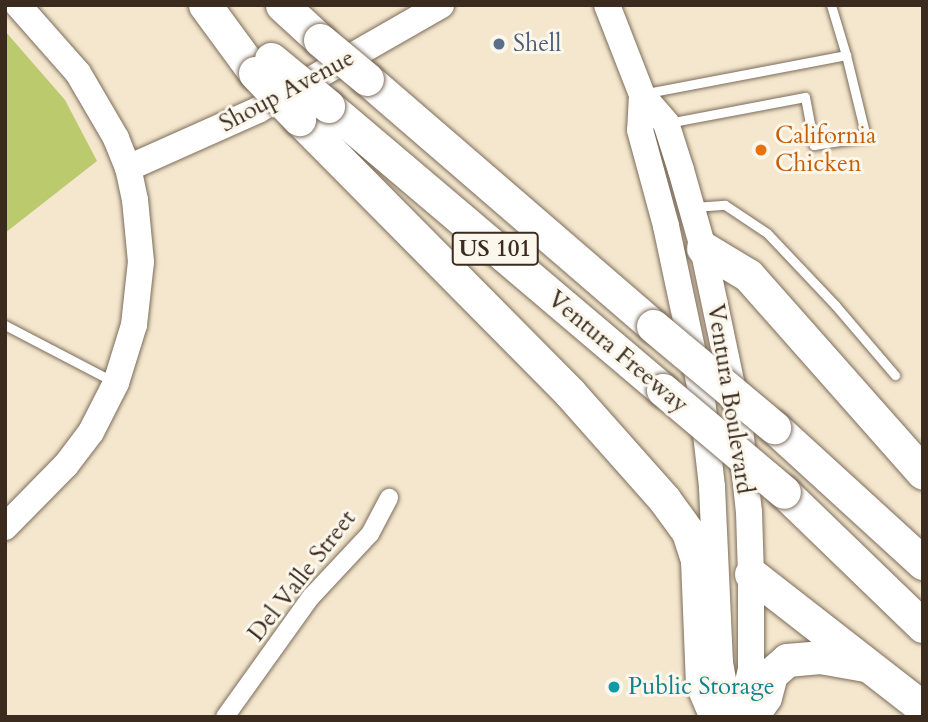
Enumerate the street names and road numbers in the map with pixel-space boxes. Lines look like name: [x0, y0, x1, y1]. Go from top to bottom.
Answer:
street label: Shoup Avenue: [215, 43, 359, 139]
road number: US 101: [451, 230, 539, 268]
street label: Ventura Freeway: [542, 285, 694, 419]
street label: Ventura Boulevard: [701, 302, 759, 496]
street label: Del Valle Street: [242, 505, 362, 647]

